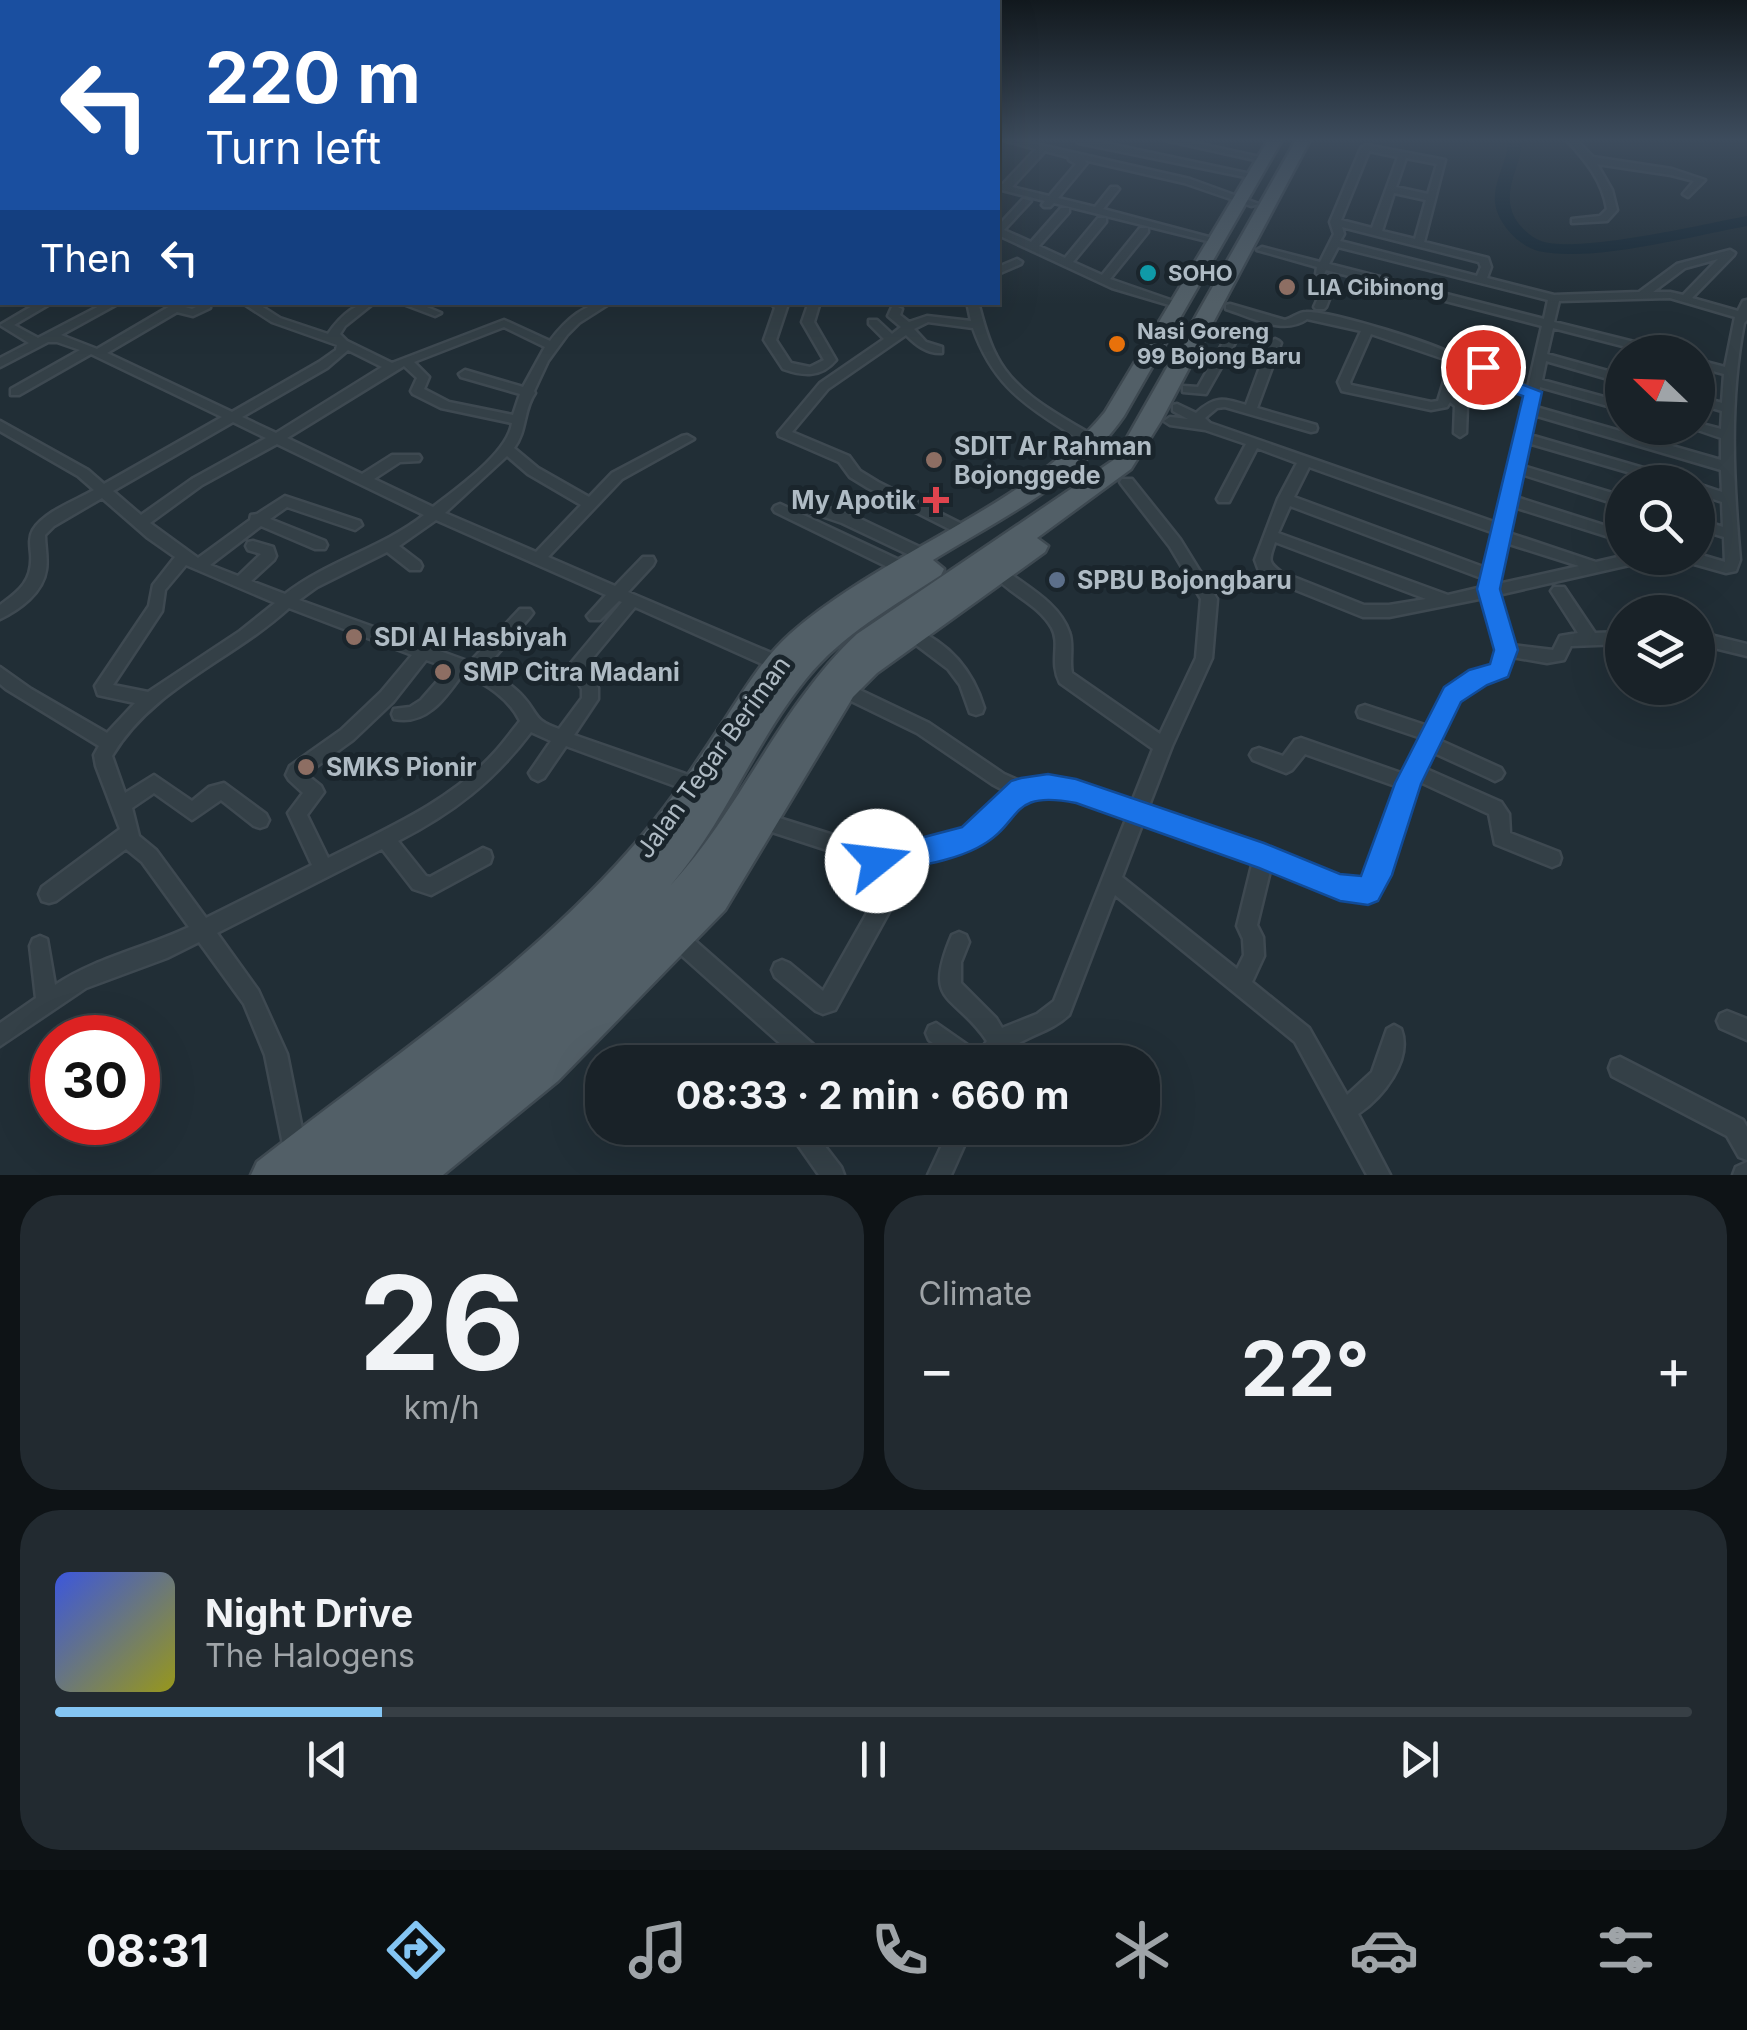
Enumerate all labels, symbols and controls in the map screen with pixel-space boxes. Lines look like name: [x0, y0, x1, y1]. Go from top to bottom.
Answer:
text: 220 m: [205, 35, 421, 120]
icon: left: [40, 40, 170, 170]
text: Turn left: [205, 120, 381, 175]
icon: left: [152, 230, 207, 285]
text: Then: [40, 235, 132, 281]
place label: SOHO: [1168, 260, 1233, 286]
marker: SOHO: [1137, 262, 1159, 284]
place label: LIA Cibinong: [1307, 274, 1444, 300]
marker: LIA Cibinong: [1276, 276, 1298, 298]
place label: Nasi Goreng 99 Bojong Baru: [1137, 318, 1301, 369]
pin: [1441, 325, 1526, 410]
marker: Nasi Goreng 99 Bojong Baru: [1106, 333, 1128, 355]
north arrow: [1605, 335, 1715, 445]
map controls: [1605, 335, 1715, 705]
icon: arrive: [1456, 340, 1511, 395]
place label: SDIT Ar Rahman Bojonggede: [954, 431, 1152, 490]
marker: SDIT Ar Rahman Bojonggede: [923, 449, 945, 471]
button: search: [1605, 465, 1715, 575]
place label: My Apotik: [791, 485, 916, 515]
marker: My Apotik: [925, 489, 947, 511]
place label: SPBU Bojongbaru: [1077, 565, 1292, 595]
marker: SPBU Bojongbaru: [1046, 569, 1068, 591]
button: layers: [1605, 595, 1715, 705]
place label: SDI Al Hasbiyah: [374, 622, 567, 652]
marker: SDI Al Hasbiyah: [343, 626, 365, 648]
street label: Jalan Tegar Beriman: [630, 650, 796, 864]
place label: SMP Citra Madani: [463, 657, 680, 687]
marker: SMP Citra Madani: [432, 661, 454, 683]
place label: SMKS Pionir: [326, 752, 477, 782]
marker: SMKS Pionir: [295, 756, 317, 778]
position arrow: [825, 809, 929, 913]
speed limit sign: 30: [30, 1015, 160, 1145]
text: 08:33 · 2 min · 660 m: [676, 1072, 1069, 1118]
text: 26: [359, 1244, 525, 1401]
text: Climate: [919, 1274, 1032, 1313]
text: 22°: [1241, 1323, 1370, 1414]
text: −: [919, 1336, 955, 1402]
text: +: [1656, 1336, 1692, 1402]
text: km/h: [404, 1388, 480, 1427]
text: Night Drive: [205, 1590, 413, 1636]
text: The Halogens: [205, 1636, 415, 1675]
icon: previous: [300, 1732, 355, 1787]
icon: pause: [846, 1732, 901, 1787]
icon: next: [1392, 1732, 1447, 1787]
icon: directions: [381, 1915, 451, 1985]
icon: music: [623, 1915, 693, 1985]
icon: phone: [865, 1915, 935, 1985]
icon: climate: [1107, 1915, 1177, 1985]
icon: car: [1349, 1915, 1419, 1985]
icon: filters: [1591, 1915, 1661, 1985]
text: 08:31: [86, 1923, 209, 1978]

